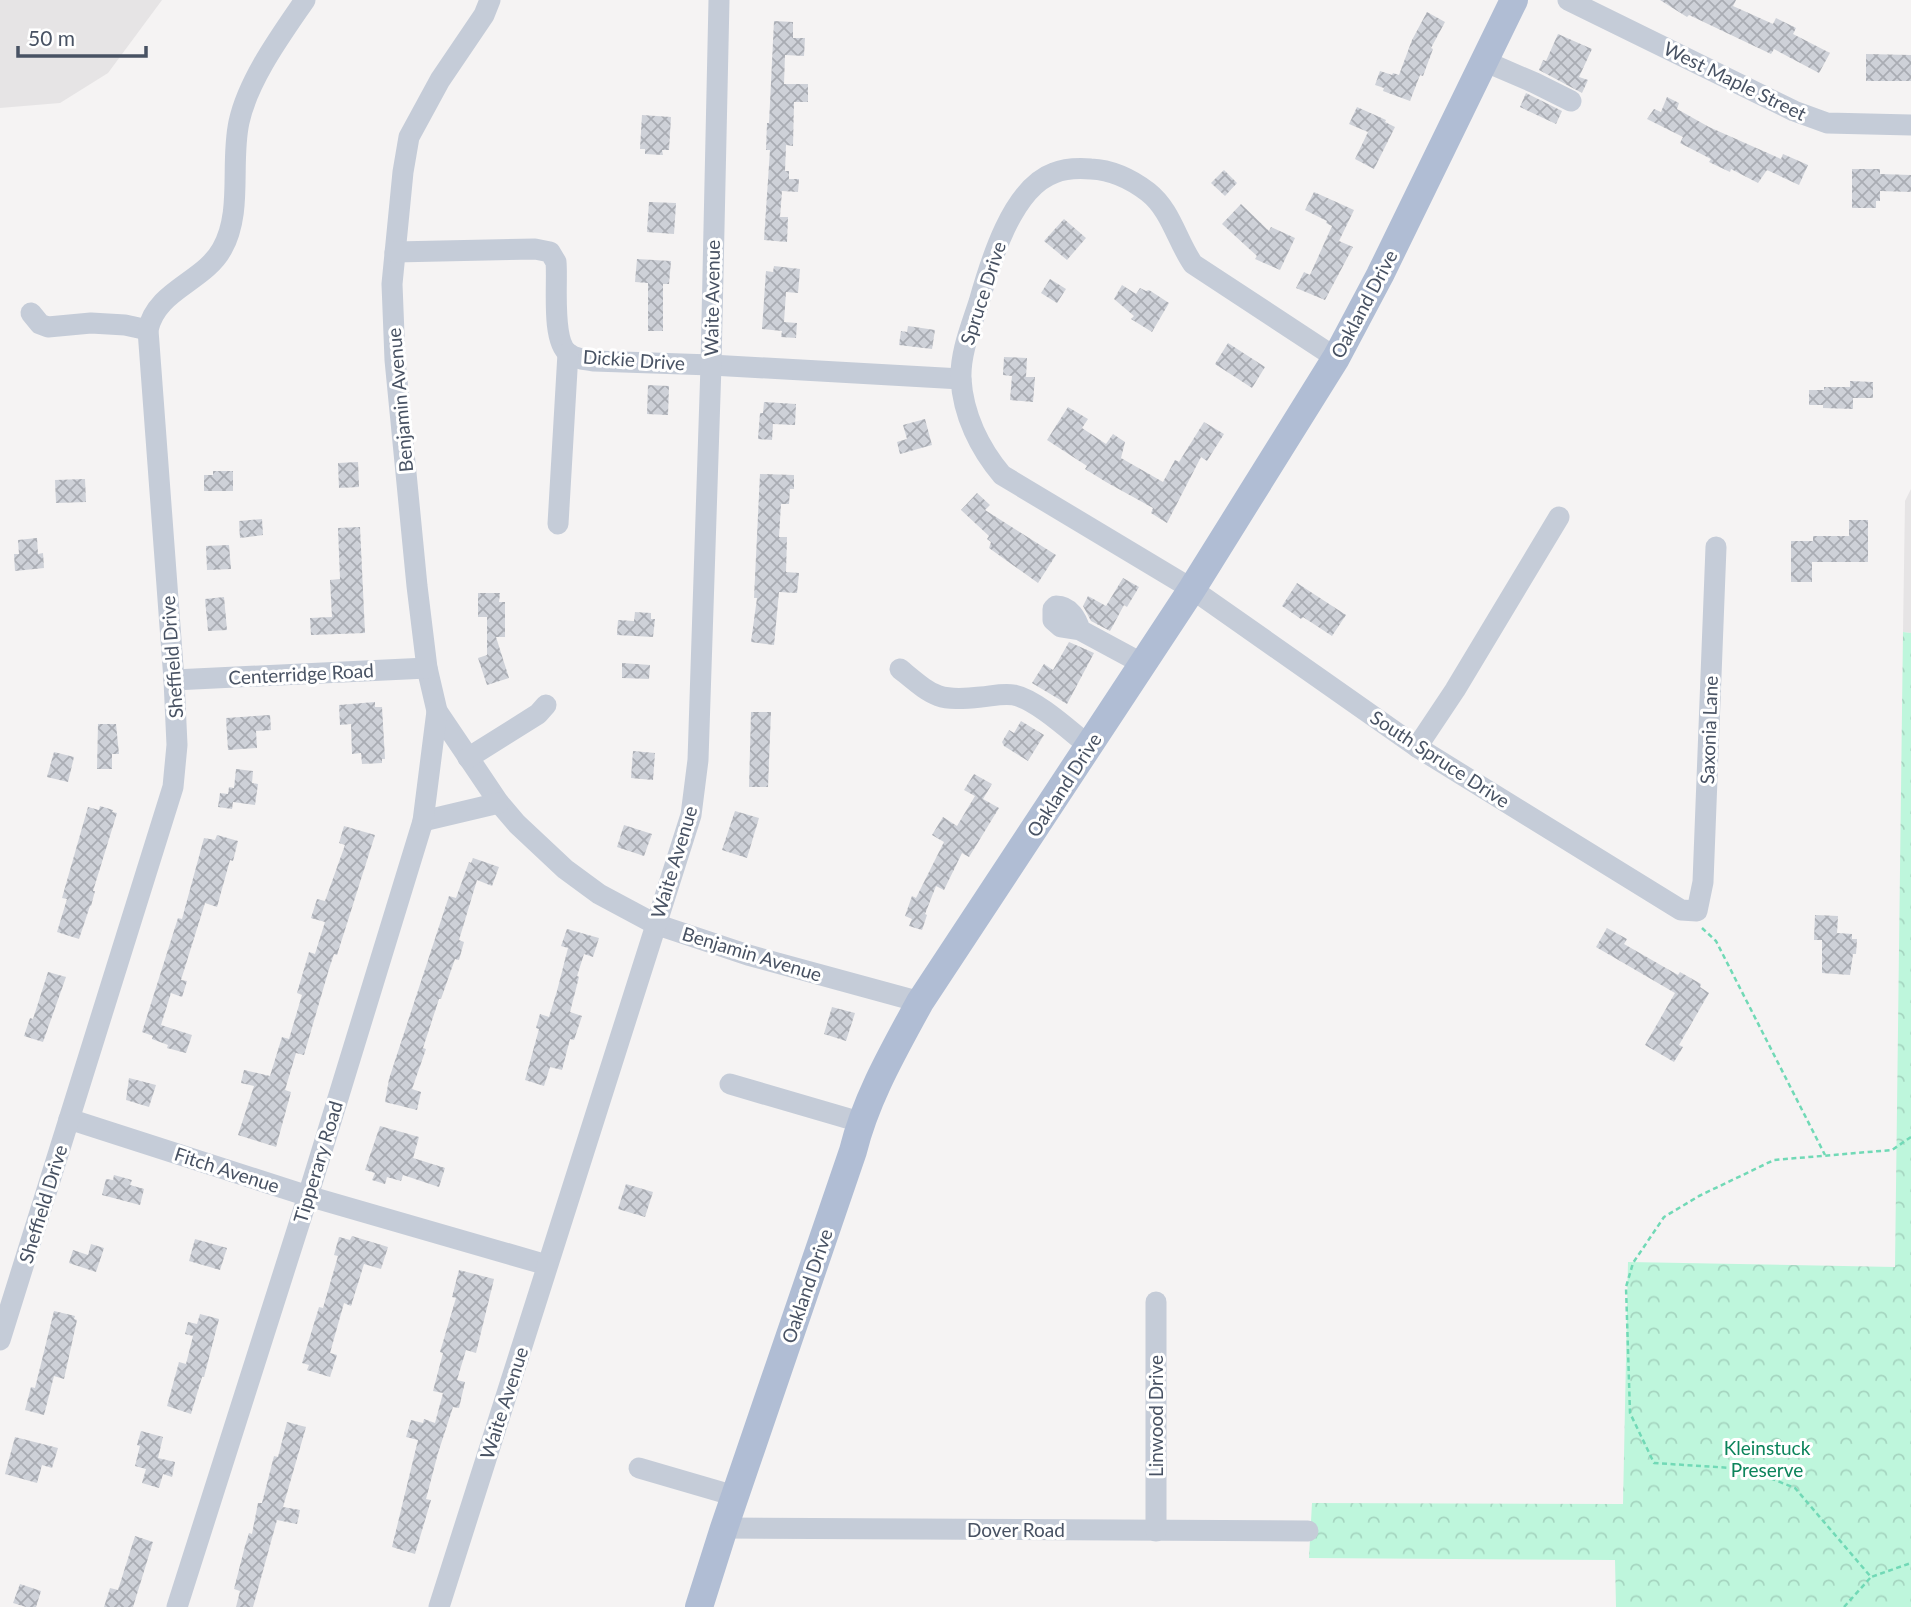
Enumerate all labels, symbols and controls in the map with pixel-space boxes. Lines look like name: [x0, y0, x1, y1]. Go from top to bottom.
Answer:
scale bar: [18, 14, 145, 58]
text: 50 m: [28, 25, 75, 50]
street label: West Maple Street: [1660, 36, 1810, 125]
street label: Spruce Drive: [955, 238, 1010, 347]
street label: Waite Avenue: [699, 240, 724, 356]
street label: Oakland Drive: [1325, 246, 1402, 362]
street label: Benjamin Avenue: [382, 327, 417, 473]
street label: Dickie Drive: [582, 344, 686, 375]
street label: Sheffield Drive: [156, 595, 187, 719]
street label: Centerridge Road: [228, 658, 374, 689]
street label: Saxonia Lane: [1695, 675, 1722, 785]
street label: South Spruce Drive: [1366, 705, 1514, 812]
street label: Oakland Drive: [1021, 728, 1106, 841]
street label: Waite Avenue: [645, 803, 702, 921]
street label: Benjamin Avenue: [680, 921, 825, 986]
street label: Tipperary Road: [288, 1098, 347, 1226]
street label: Sheffield Drive: [14, 1142, 71, 1266]
street label: Fitch Avenue: [172, 1142, 282, 1197]
street label: Oakland Drive: [776, 1226, 837, 1346]
street label: Waite Avenue: [475, 1344, 532, 1462]
street label: Linwood Drive: [1144, 1355, 1167, 1477]
park label: Kleinstuck Preserve: [1724, 1436, 1811, 1481]
street label: Dover Road: [967, 1518, 1065, 1541]

